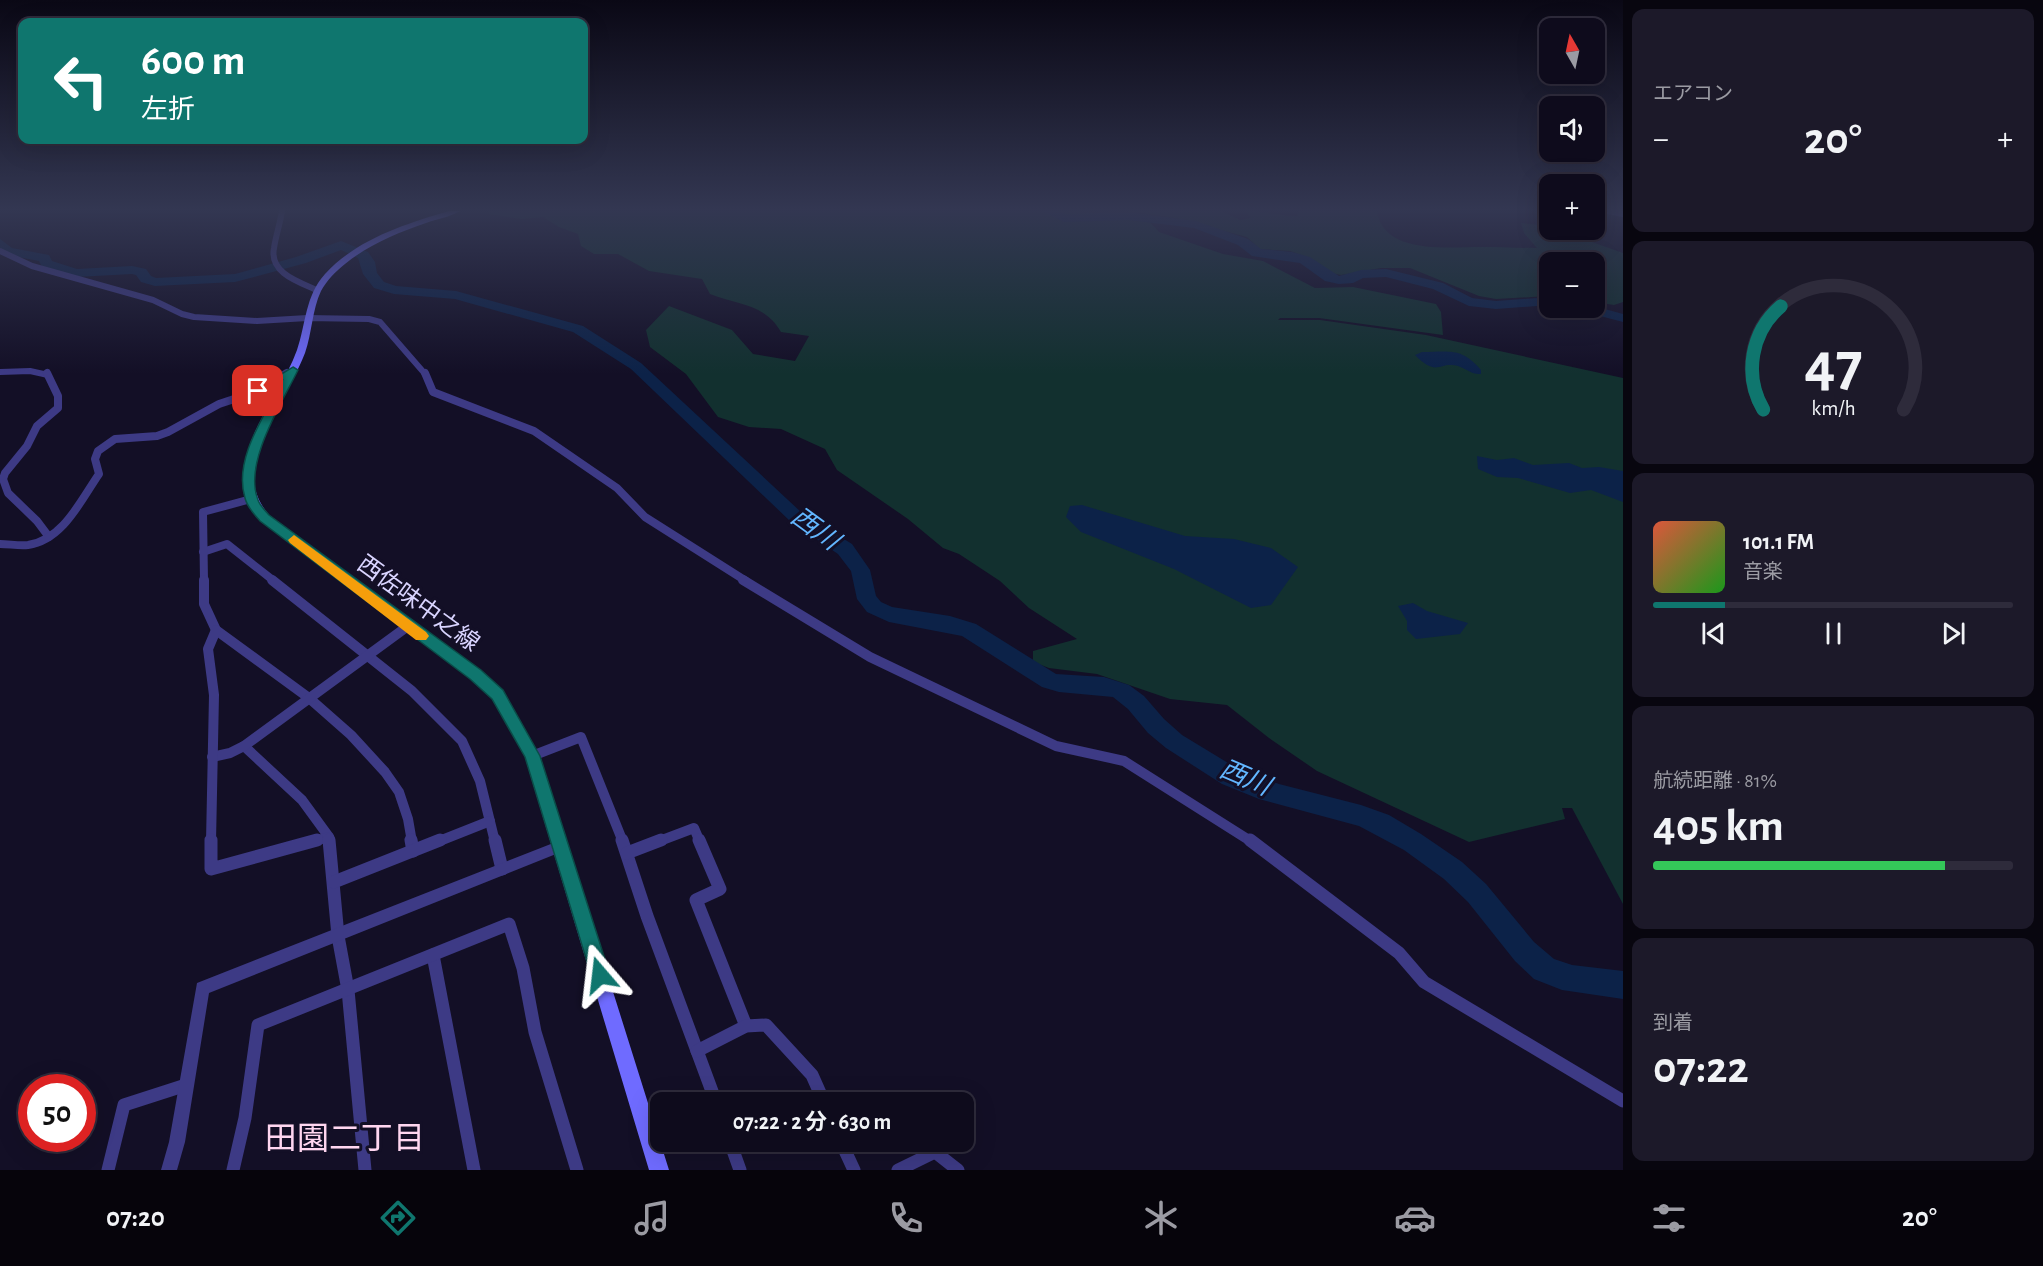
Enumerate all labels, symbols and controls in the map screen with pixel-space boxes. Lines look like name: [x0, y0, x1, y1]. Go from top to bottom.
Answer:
north arrow: [1539, 18, 1605, 84]
map controls: [1539, 18, 1605, 318]
text: 600 m: [141, 40, 245, 82]
icon: left: [42, 42, 120, 120]
text: エアコン: [1653, 84, 1733, 104]
text: 左折: [141, 96, 195, 123]
button: sound: [1539, 96, 1605, 162]
text: 20°: [1804, 117, 1862, 162]
text: −: [1653, 123, 1669, 156]
text: +: [1997, 123, 2013, 156]
button: +: [1539, 174, 1605, 240]
button: −: [1539, 252, 1605, 318]
text: 47: [1804, 334, 1862, 396]
pin: [232, 365, 283, 416]
icon: arrive: [241, 374, 274, 407]
text: km/h: [1811, 398, 1855, 419]
water label: 西川: [786, 503, 846, 557]
text: 101.1 FM: [1743, 531, 1814, 553]
street label: 西佐味中之線: [353, 550, 484, 656]
text: 音楽: [1743, 562, 1783, 582]
icon: previous: [1697, 617, 1730, 650]
icon: pause: [1817, 617, 1850, 650]
icon: next: [1937, 617, 1970, 650]
water label: 西川: [1216, 756, 1277, 801]
text: 航続距離 · 81%: [1653, 771, 1777, 791]
text: 405 km: [1653, 804, 1784, 849]
position arrow: [568, 943, 632, 1007]
text: 到着: [1653, 1013, 1693, 1033]
text: 07:22: [1653, 1046, 1749, 1091]
speed limit sign: 50: [18, 1074, 96, 1152]
text: 07:22 · 2 分 · 630 m: [733, 1111, 891, 1133]
district label: 田園二丁目: [265, 1123, 425, 1155]
icon: directions: [377, 1197, 419, 1239]
icon: music: [631, 1197, 673, 1239]
icon: phone: [885, 1197, 927, 1239]
icon: climate: [1140, 1197, 1182, 1239]
icon: car: [1394, 1197, 1436, 1239]
icon: filters: [1648, 1197, 1690, 1239]
text: 07:20: [106, 1204, 165, 1231]
text: 20°: [1902, 1204, 1937, 1231]

